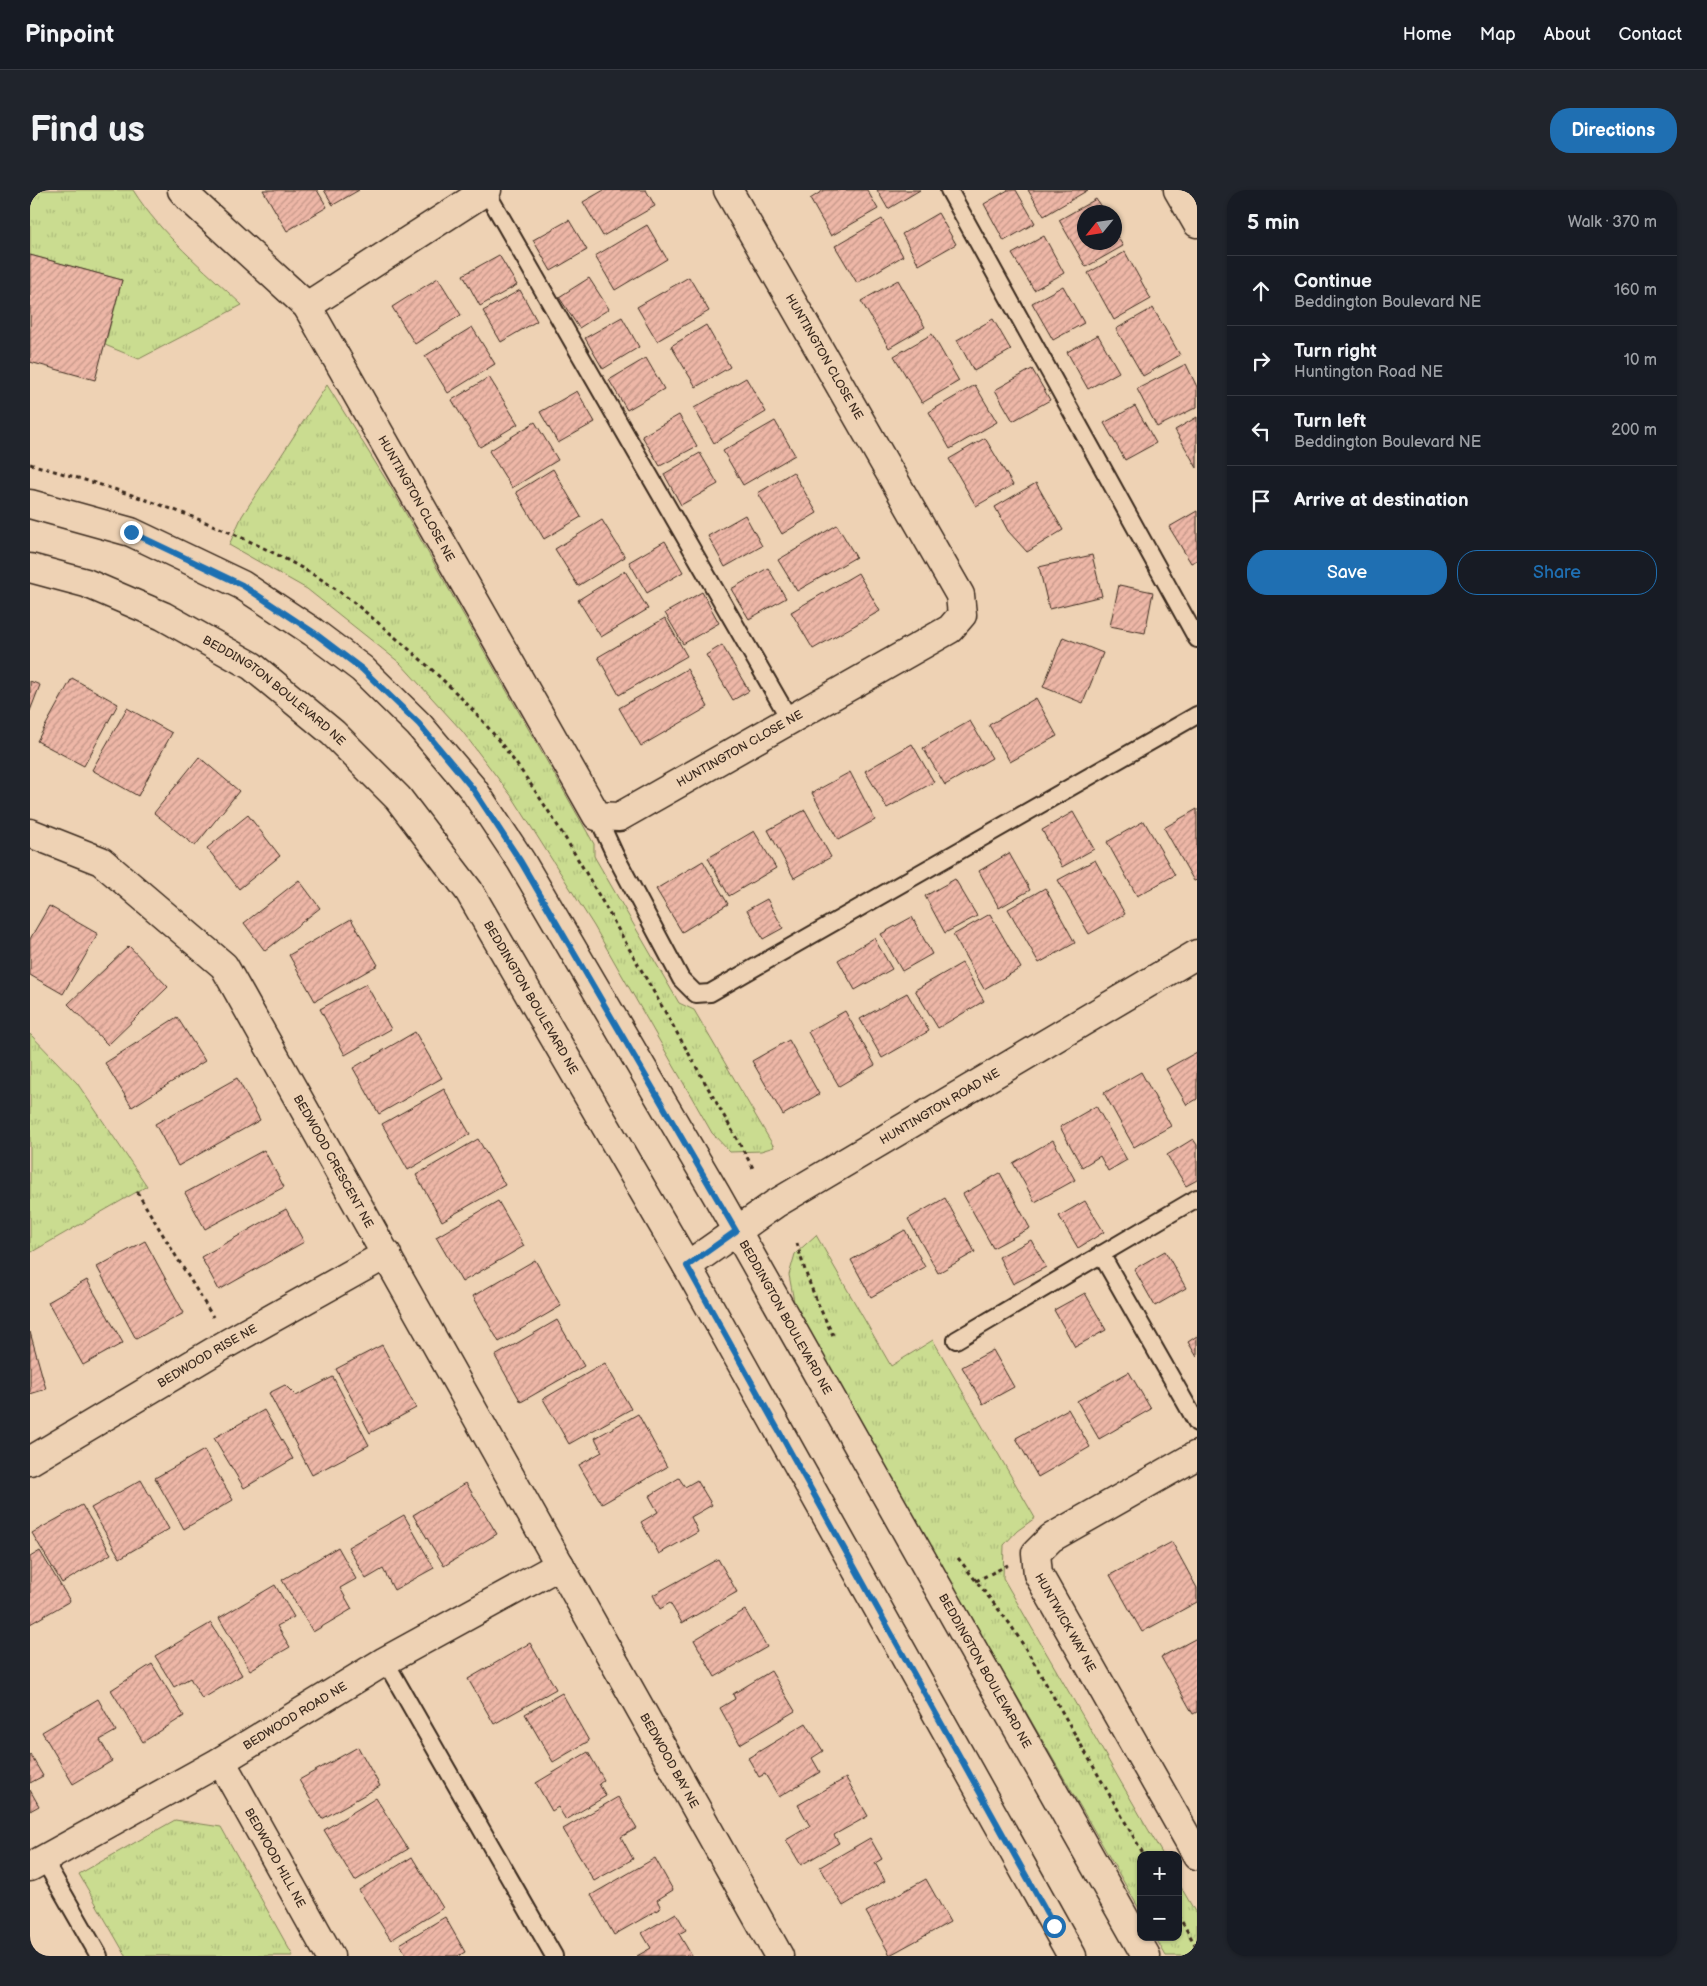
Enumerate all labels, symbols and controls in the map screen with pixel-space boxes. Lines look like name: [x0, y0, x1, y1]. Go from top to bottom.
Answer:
text: Pinpoint: [25, 20, 114, 49]
text: Home: [1403, 24, 1452, 45]
text: Map: [1480, 24, 1516, 45]
text: About: [1544, 24, 1591, 45]
text: Contact: [1619, 24, 1682, 45]
button: Directions: [1550, 108, 1677, 153]
text: Find us: [30, 109, 145, 152]
north arrow: [1077, 205, 1122, 250]
text: 5 min: [1247, 210, 1300, 235]
text: Walk · 370 m: [1568, 213, 1657, 232]
text: Continue: [1294, 270, 1372, 293]
icon: ahead: [1247, 277, 1275, 305]
text: 160 m: [1614, 281, 1657, 300]
street label: HUNTINGTON CLOSE NE: [782, 292, 866, 423]
text: Beddington Boulevard NE: [1294, 293, 1481, 312]
text: Turn right: [1294, 340, 1377, 363]
icon: right: [1247, 347, 1275, 375]
text: 10 m: [1624, 351, 1657, 370]
text: Huntington Road NE: [1294, 363, 1443, 382]
text: Turn left: [1294, 410, 1366, 433]
icon: left: [1247, 417, 1275, 445]
text: 200 m: [1611, 421, 1657, 440]
street label: HUNTINGTON CLOSE NE: [375, 433, 458, 564]
text: Beddington Boulevard NE: [1294, 433, 1481, 452]
icon: arrive: [1247, 487, 1275, 515]
text: Arrive at destination: [1294, 489, 1469, 512]
route end: [120, 521, 143, 544]
button: Save: [1247, 550, 1447, 595]
button: Share: [1457, 550, 1657, 595]
street label: BEDDINGTON BOULEVARD NE: [200, 632, 349, 749]
street label: HUNTINGTON CLOSE NE: [674, 707, 805, 790]
street label: BEDDINGTON BOULEVARD NE: [480, 918, 581, 1077]
street label: HUNTINGTON ROAD NE: [877, 1065, 1002, 1148]
street label: BEDWOOD CRESCENT NE: [290, 1092, 377, 1231]
street label: BEDDINGTON BOULEVARD NE: [736, 1237, 835, 1397]
street label: BEDWOOD RISE NE: [155, 1321, 260, 1391]
street label: HUNTWICK WAY NE: [1032, 1571, 1099, 1675]
street label: BEDDINGTON BOULEVARD NE: [936, 1591, 1035, 1751]
street label: BEDWOOD ROAD NE: [240, 1679, 350, 1753]
street label: BEDWOOD BAY NE: [637, 1710, 702, 1811]
street label: BEDWOOD HILL NE: [241, 1805, 309, 1910]
map controls: [1137, 1851, 1182, 1941]
button: +: [1137, 1851, 1182, 1896]
button: −: [1137, 1896, 1182, 1941]
route start: [1043, 1915, 1066, 1938]

